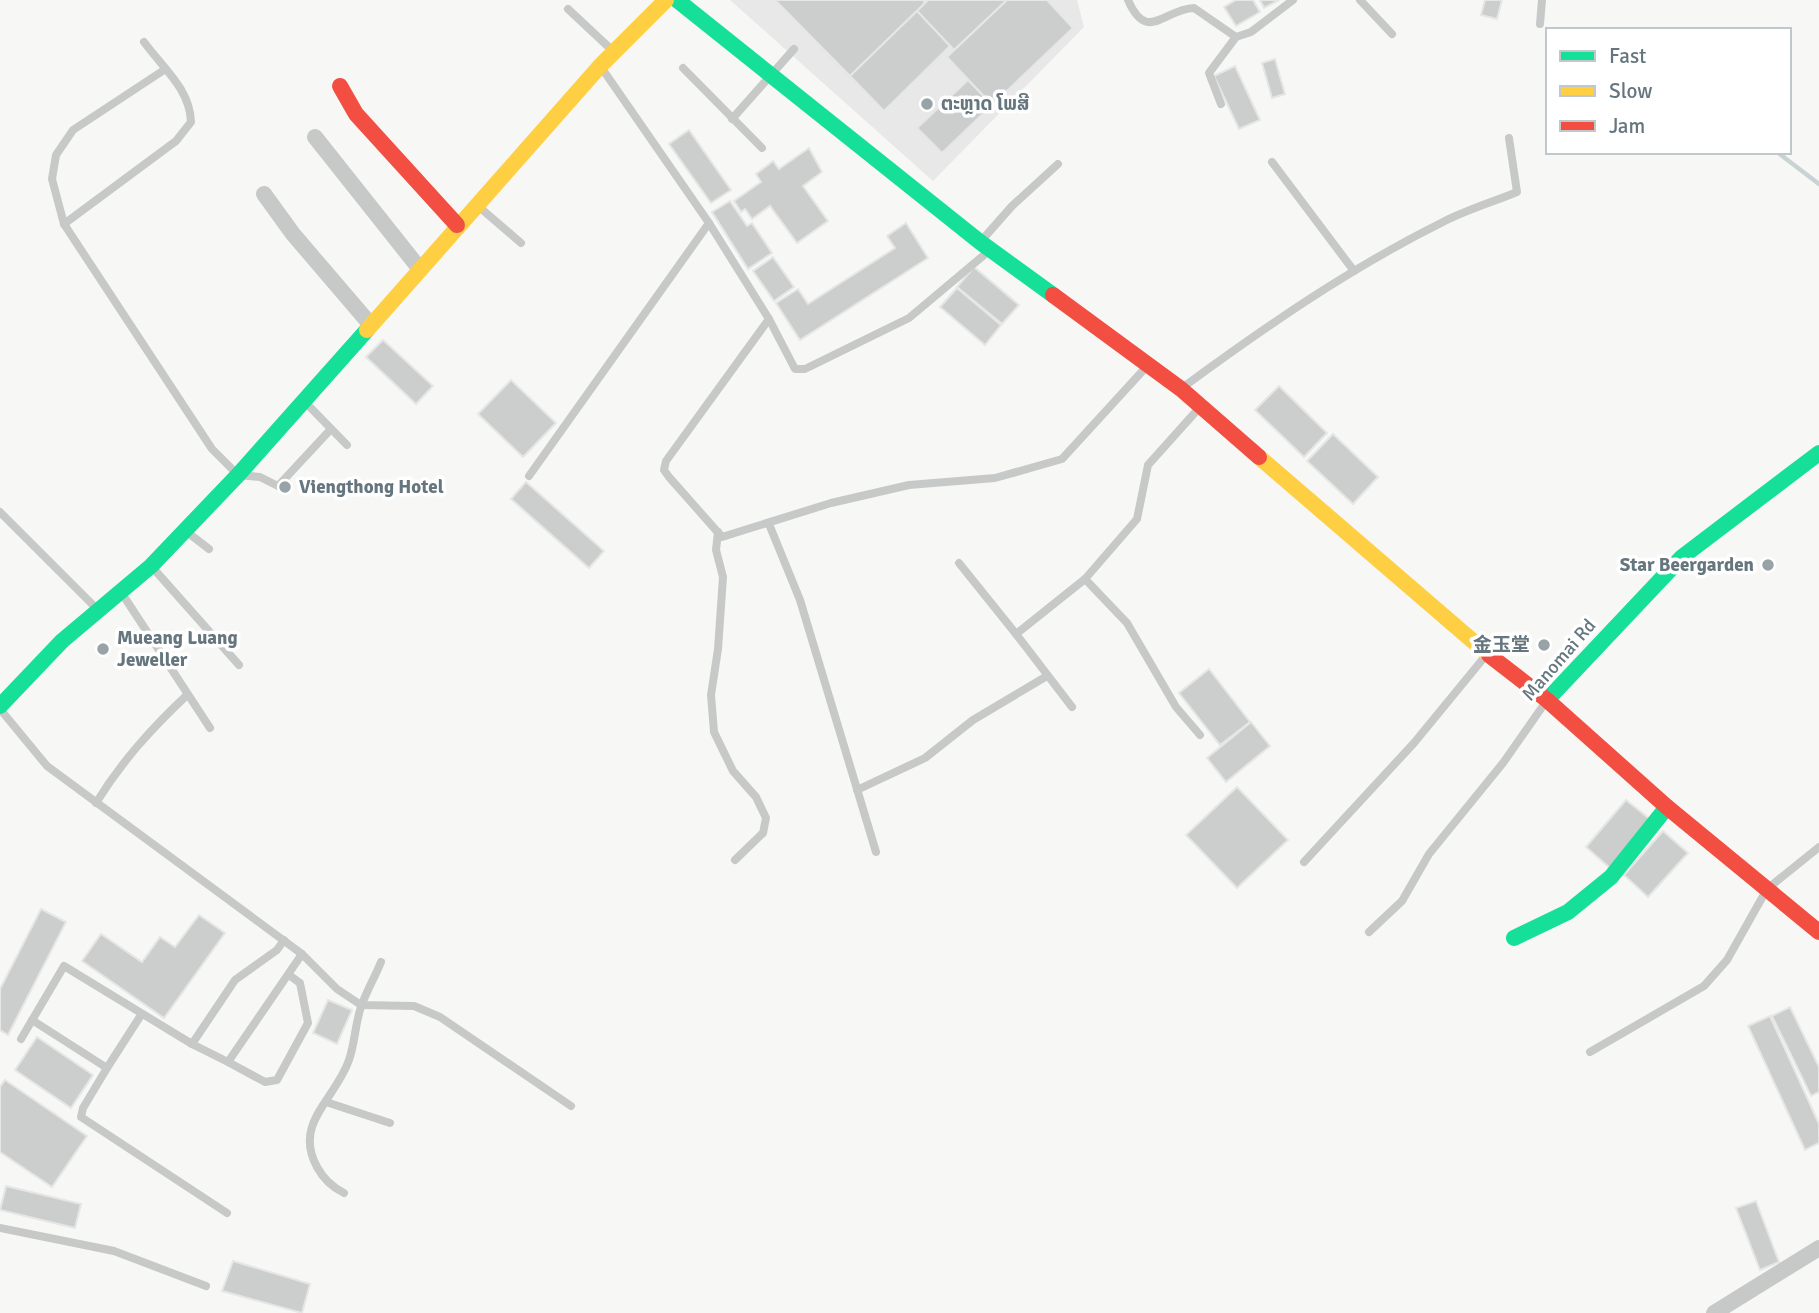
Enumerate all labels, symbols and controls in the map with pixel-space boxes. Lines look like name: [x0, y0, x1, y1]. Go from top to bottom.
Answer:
legend: [1546, 28, 1791, 154]
text: Fast: [1609, 43, 1646, 69]
text: Slow: [1609, 78, 1653, 104]
place label: ຕະຫຼາດ ໂພສີ: [941, 92, 1029, 116]
marker: ຕະຫຼາດ ໂພສີ: [919, 96, 935, 112]
text: Jam: [1609, 113, 1645, 139]
place label: Viengthong Hotel: [299, 475, 444, 499]
marker: Viengthong Hotel: [277, 479, 293, 495]
place label: Star Beergarden: [1620, 553, 1754, 577]
marker: Star Beergarden: [1760, 557, 1776, 573]
street label: Manomai Rd: [1517, 614, 1601, 706]
place label: Mueang Luang Jeweller: [117, 626, 238, 672]
place label: 金玉堂: [1473, 633, 1530, 657]
marker: 金玉堂: [1536, 637, 1552, 653]
marker: Mueang Luang Jeweller: [95, 641, 111, 657]

